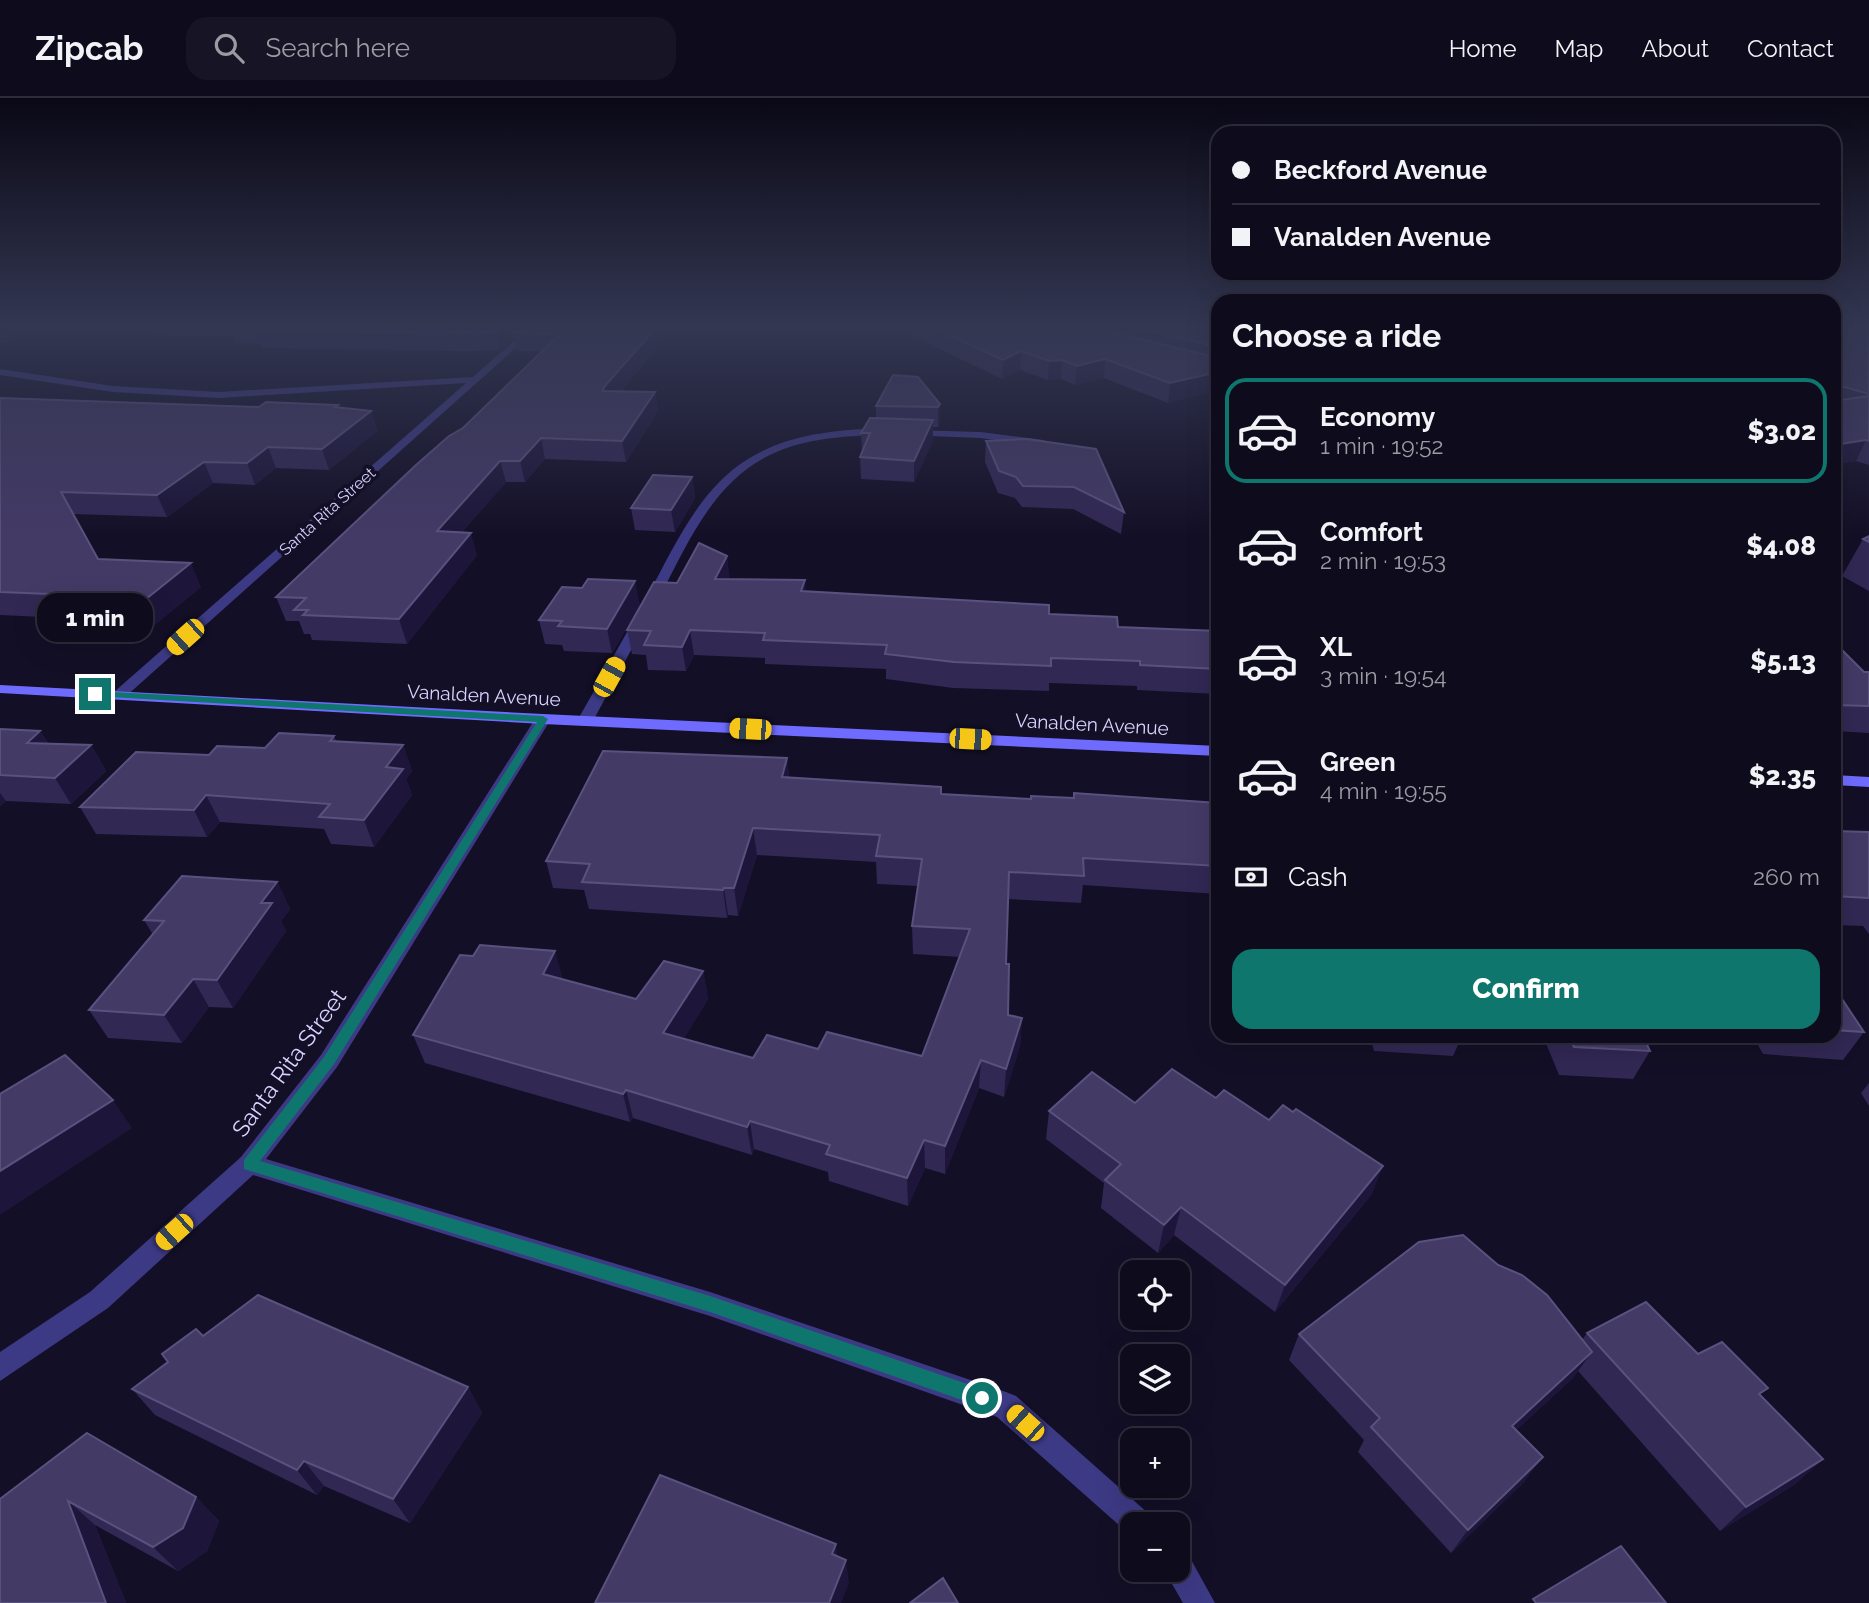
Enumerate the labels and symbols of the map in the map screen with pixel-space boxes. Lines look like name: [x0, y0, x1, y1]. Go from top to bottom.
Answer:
street label: Santa Rita Street: [276, 463, 380, 559]
callout: 1 min: [37, 592, 153, 642]
car: [163, 615, 208, 659]
car: [590, 654, 629, 700]
route end: [79, 678, 111, 710]
street label: Vanalden Avenue: [407, 680, 561, 710]
street label: Vanalden Avenue: [1015, 709, 1169, 739]
car: [729, 717, 772, 741]
car: [949, 727, 992, 751]
street label: Santa Rita Street: [226, 983, 351, 1142]
car: [152, 1210, 197, 1254]
route start: [966, 1382, 998, 1414]
car: [1003, 1401, 1048, 1445]

